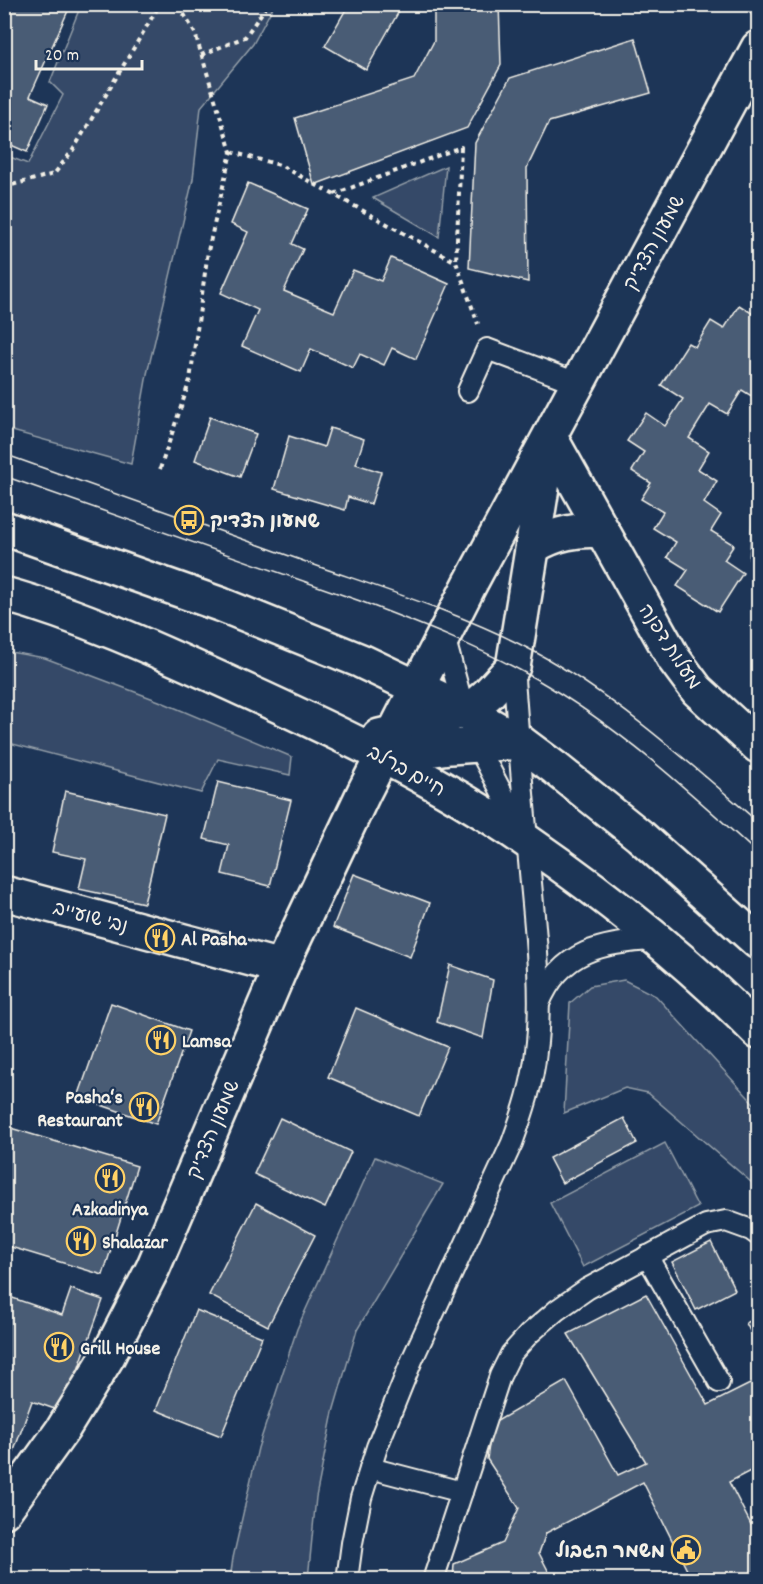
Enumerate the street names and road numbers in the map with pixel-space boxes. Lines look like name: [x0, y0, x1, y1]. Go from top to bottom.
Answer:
street label: שמעון הצדיק: [618, 190, 694, 296]
street label: מעלות דפנה: [630, 599, 707, 696]
street label: חיים ברלב: [362, 740, 449, 805]
street label: נבי שועייב: [50, 896, 131, 942]
street label: שמעון הצדיק: [181, 1076, 248, 1184]

